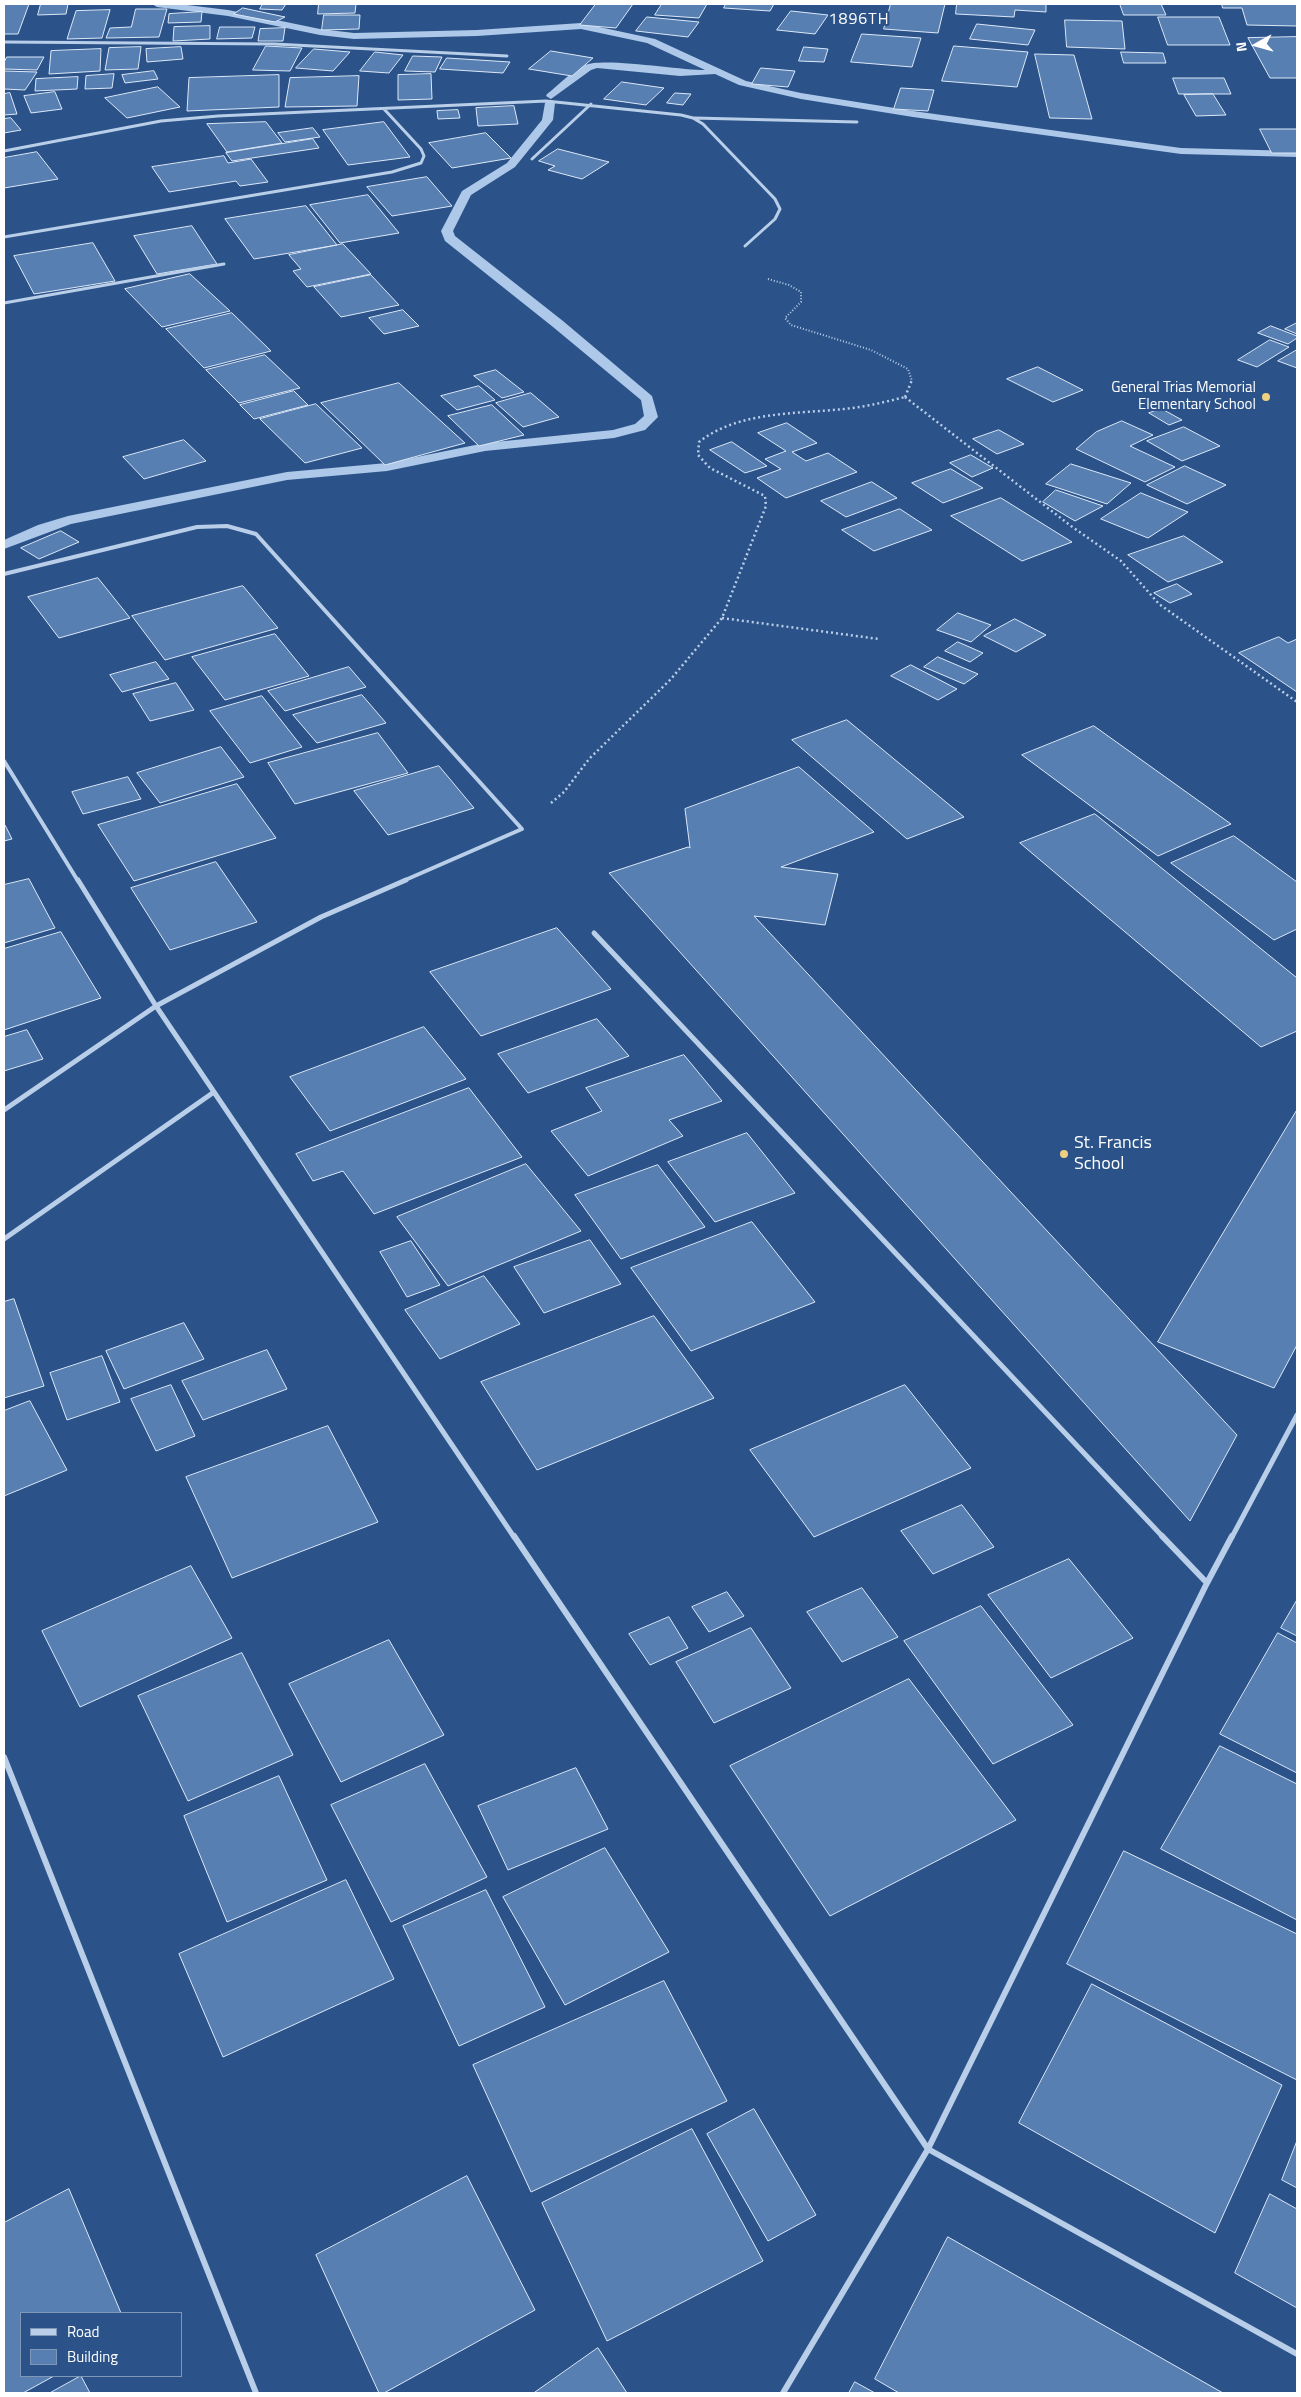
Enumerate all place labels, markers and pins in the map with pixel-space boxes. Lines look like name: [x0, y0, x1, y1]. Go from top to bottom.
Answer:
place label: General Trias Memorial Elementary School: [1111, 379, 1256, 414]
marker: General Trias Memorial Elementary School: [1260, 391, 1272, 403]
place label: St. Francis School: [1074, 1133, 1152, 1176]
marker: St. Francis School: [1058, 1148, 1070, 1160]

